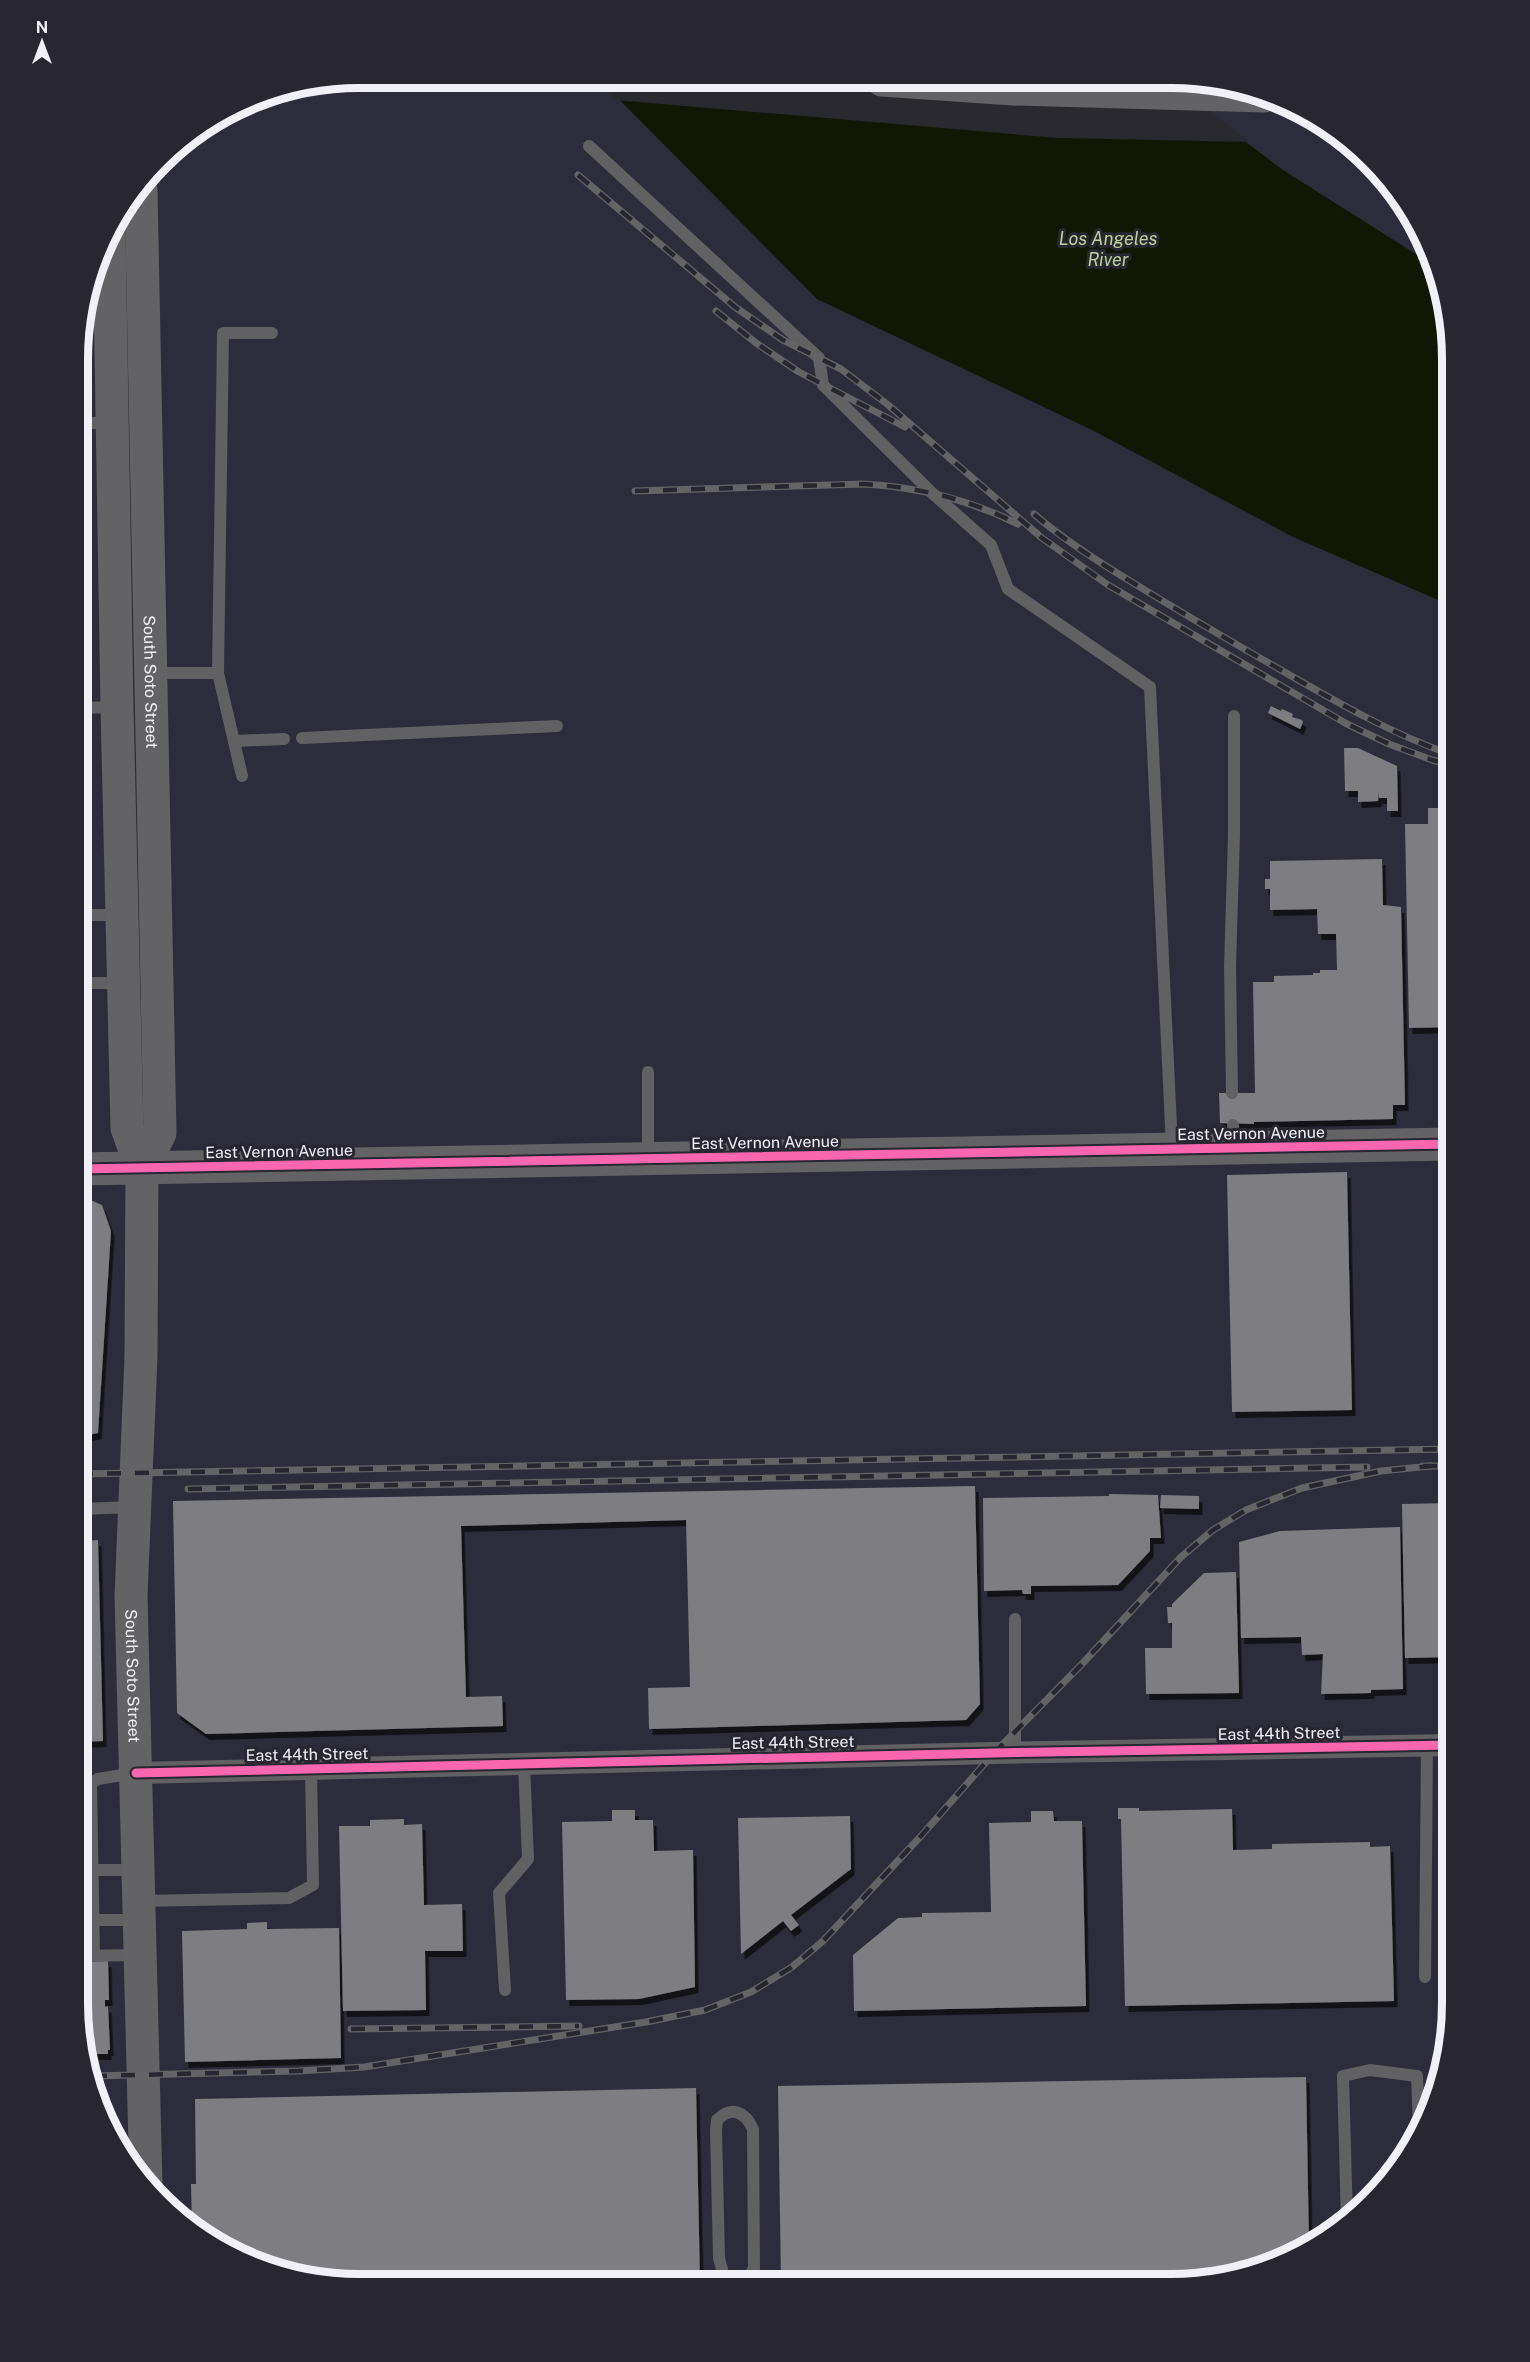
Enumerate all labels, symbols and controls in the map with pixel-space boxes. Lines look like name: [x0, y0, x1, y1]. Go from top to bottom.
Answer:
north arrow: [12, 12, 72, 72]
text: N: [36, 18, 48, 37]
water label: Los Angeles River: [1059, 228, 1157, 270]
street label: South Soto Street: [140, 615, 161, 749]
street label: East Vernon Avenue: [1177, 1123, 1325, 1144]
street label: East Vernon Avenue: [691, 1132, 839, 1153]
street label: East Vernon Avenue: [205, 1141, 353, 1162]
street label: South Soto Street: [121, 1609, 144, 1743]
street label: East 44th Street: [1217, 1723, 1341, 1744]
street label: East 44th Street: [731, 1732, 855, 1753]
street label: East 44th Street: [245, 1744, 369, 1765]

